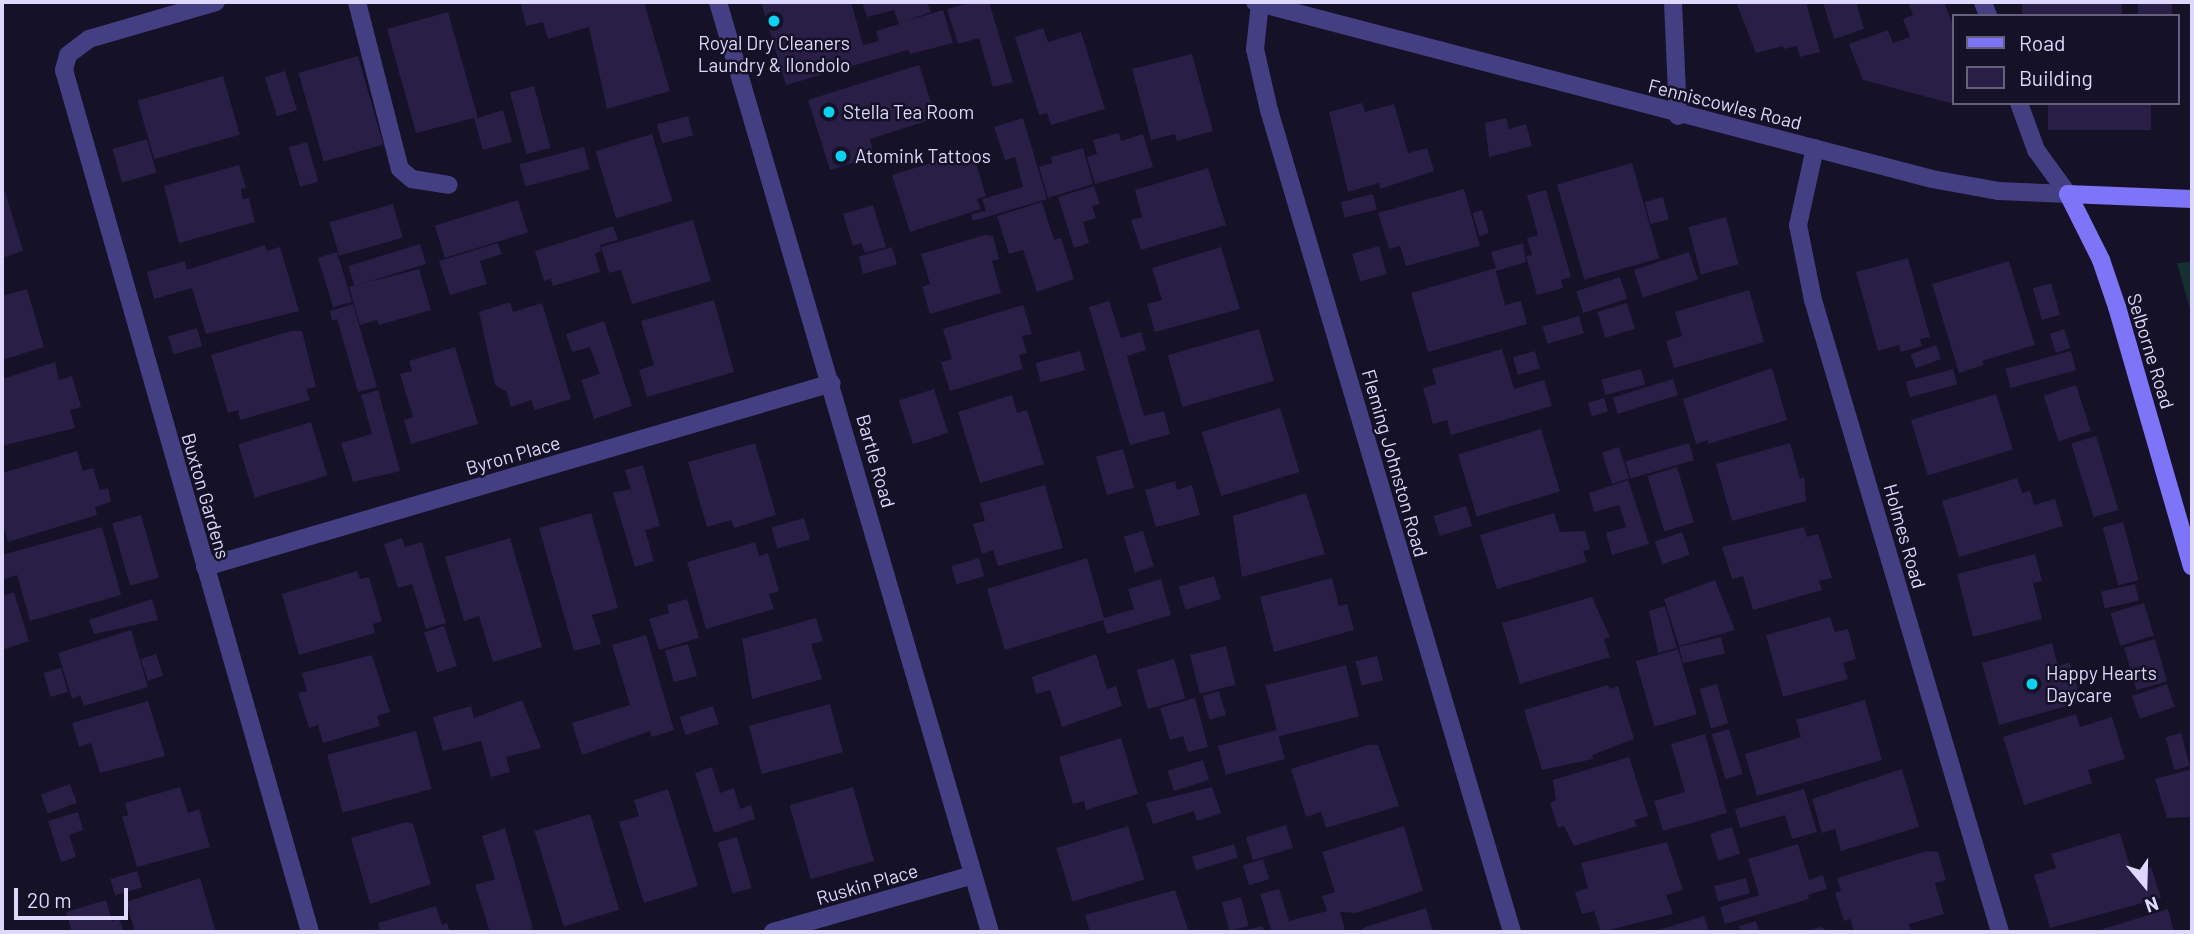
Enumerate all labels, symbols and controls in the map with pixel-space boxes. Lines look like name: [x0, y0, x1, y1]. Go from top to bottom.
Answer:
marker: Royal Dry Cleaners Laundry & Ilondolo: [766, 13, 782, 29]
legend: [1952, 14, 2180, 105]
text: Road: [2019, 30, 2065, 55]
place label: Royal Dry Cleaners Laundry & Ilondolo: [698, 32, 850, 76]
text: Building: [2019, 65, 2093, 90]
street label: Fenniscowles Road: [1646, 74, 1804, 134]
place label: Stella Tea Room: [843, 101, 974, 123]
marker: Stella Tea Room: [821, 104, 837, 120]
place label: Atomink Tattoos: [855, 145, 991, 167]
marker: Atomink Tattoos: [833, 148, 849, 164]
street label: Selborne Road: [2123, 291, 2179, 411]
street label: Fleming Johnston Road: [1357, 367, 1433, 559]
street label: Bartle Road: [852, 412, 900, 510]
street label: Buxton Gardens: [177, 430, 235, 562]
street label: Byron Place: [463, 431, 563, 479]
street label: Holmes Road: [1879, 481, 1931, 591]
place label: Happy Hearts Daycare: [2046, 662, 2157, 706]
marker: Happy Hearts Daycare: [2024, 676, 2040, 692]
north arrow: [2110, 850, 2180, 920]
street label: Ruskin Place: [814, 859, 920, 909]
scale bar: [18, 874, 131, 918]
text: 20 m: [27, 887, 72, 912]
text: N: [2142, 892, 2162, 918]

